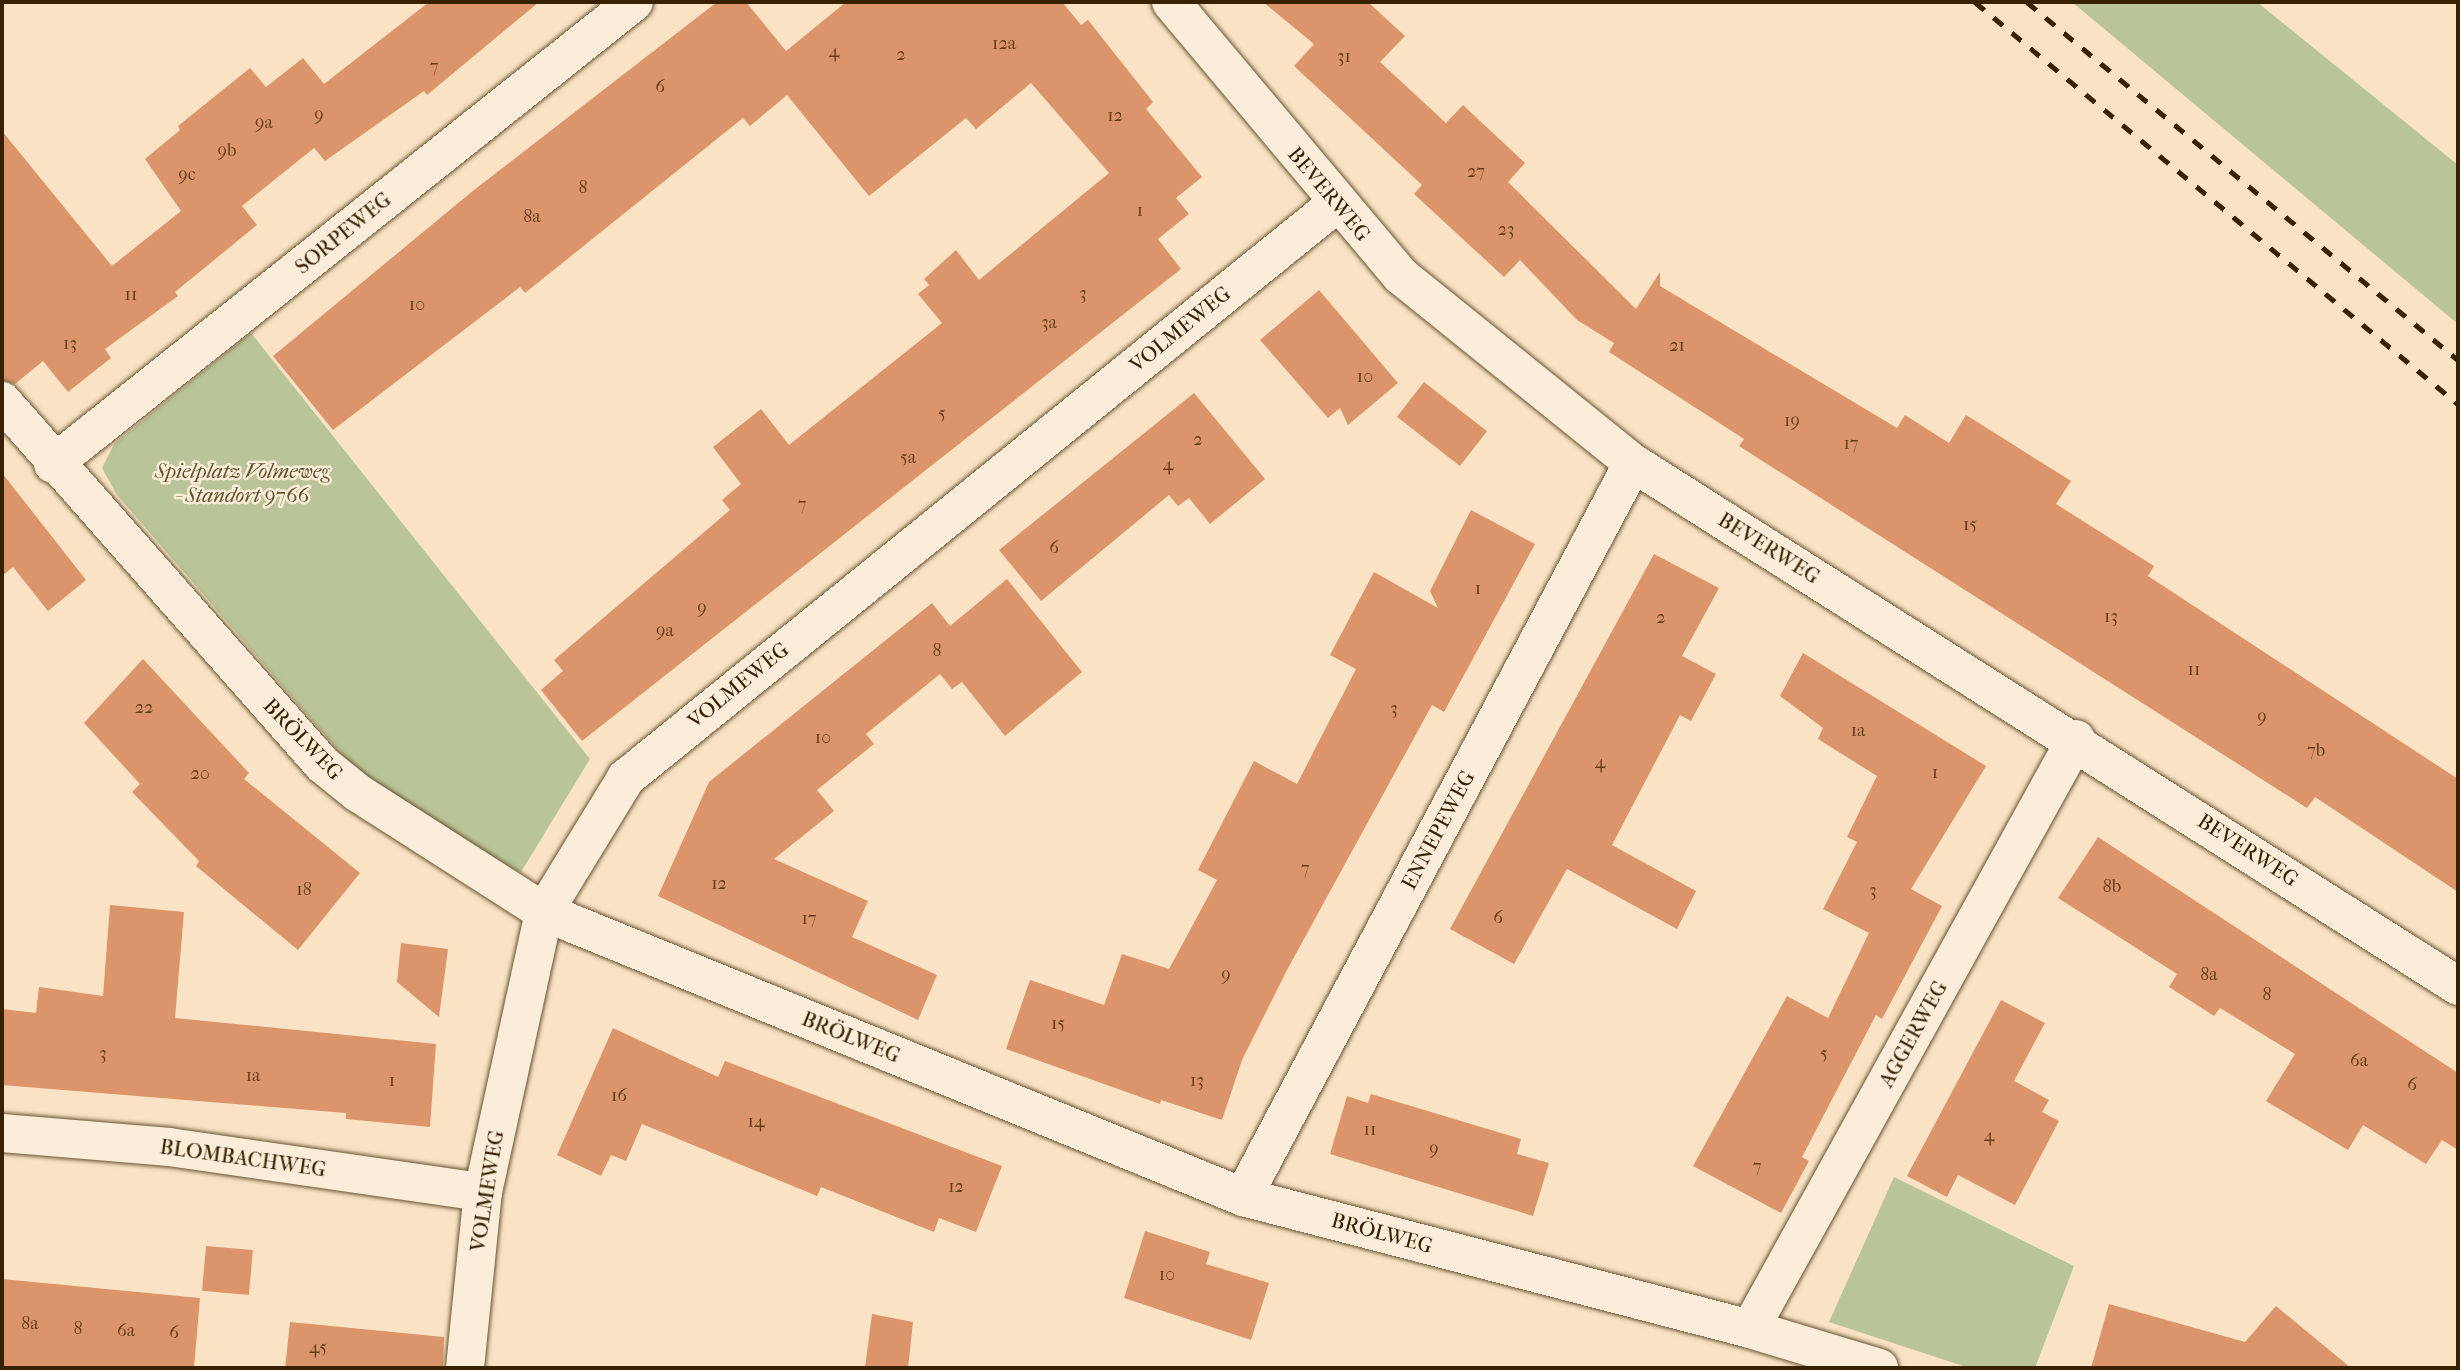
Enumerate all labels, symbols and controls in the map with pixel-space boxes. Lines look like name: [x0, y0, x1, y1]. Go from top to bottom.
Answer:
house number: 12a: [992, 33, 1016, 55]
house number: 4: [829, 41, 839, 63]
house number: 2: [896, 44, 906, 66]
house number: 31: [1337, 46, 1351, 68]
house number: 7: [430, 56, 438, 78]
house number: 6: [655, 76, 665, 98]
house number: 9: [314, 104, 324, 126]
house number: 12: [1107, 105, 1123, 127]
house number: 9a: [255, 112, 273, 134]
house number: 9b: [218, 140, 236, 162]
street label: BEVERWEG: [1282, 142, 1376, 246]
house number: 27: [1467, 161, 1485, 183]
house number: 9c: [178, 164, 196, 186]
house number: 8: [578, 177, 588, 199]
street label: SORPEWEG: [290, 187, 396, 279]
house number: 1: [1137, 200, 1143, 222]
house number: 8a: [523, 206, 541, 228]
house number: 23: [1498, 219, 1514, 241]
street label: VOLMEWEG: [1124, 281, 1236, 377]
house number: 3: [1079, 283, 1087, 305]
house number: 11: [125, 284, 137, 306]
house number: 10: [409, 294, 425, 316]
house number: 3a: [1041, 312, 1057, 334]
house number: 13: [63, 333, 77, 355]
house number: 21: [1669, 335, 1685, 357]
house number: 10: [1357, 366, 1373, 388]
house number: 5: [938, 403, 946, 425]
house number: 19: [1784, 410, 1800, 432]
house number: 2: [1193, 429, 1203, 451]
house number: 17: [1843, 433, 1859, 455]
house number: 5a: [900, 447, 916, 469]
house number: 4: [1163, 454, 1173, 476]
park label: Spielplatz Volmeweg - Standort 9766: [155, 458, 329, 508]
house number: 7: [798, 494, 806, 516]
street label: BEVERWEG: [1713, 507, 1825, 589]
house number: 15: [1963, 514, 1977, 536]
house number: 6: [1049, 537, 1059, 559]
house number: 1: [1475, 578, 1481, 600]
house number: 9: [697, 597, 707, 619]
house number: 13: [2104, 606, 2118, 628]
house number: 2: [1656, 607, 1666, 629]
house number: 9a: [656, 620, 674, 642]
street label: VOLMEWEG: [682, 637, 794, 733]
house number: 8: [932, 640, 942, 662]
house number: 11: [2188, 659, 2200, 681]
street label: BRÖLWEG: [258, 693, 348, 785]
house number: 22: [135, 697, 153, 719]
house number: 3: [1390, 698, 1398, 720]
house number: 9: [2257, 706, 2267, 728]
house number: 1a: [1851, 720, 1865, 742]
house number: 10: [815, 727, 831, 749]
house number: 7b: [2307, 740, 2325, 762]
house number: 4: [1595, 752, 1605, 774]
house number: 1: [1932, 762, 1938, 784]
house number: 20: [190, 763, 210, 785]
street label: ENNEPEWEG: [1396, 766, 1480, 894]
street label: BEVERWEG: [2193, 808, 2303, 892]
house number: 7: [1301, 858, 1309, 880]
house number: 12: [711, 873, 727, 895]
house number: 8b: [2103, 876, 2121, 898]
house number: 18: [296, 879, 312, 901]
house number: 3: [1869, 880, 1877, 902]
house number: 6: [1493, 907, 1503, 929]
house number: 17: [801, 908, 817, 930]
house number: 9: [1221, 964, 1231, 986]
house number: 8a: [2200, 964, 2218, 986]
street label: AGGERWEG: [1873, 976, 1953, 1092]
house number: 8: [2262, 984, 2272, 1006]
street label: BRÖLWEG: [798, 1006, 904, 1068]
house number: 15: [1051, 1013, 1065, 1035]
house number: 3: [99, 1043, 107, 1065]
house number: 5: [1820, 1043, 1828, 1065]
house number: 6a: [2350, 1050, 2368, 1072]
house number: 1a: [246, 1065, 260, 1087]
house number: 1: [389, 1070, 395, 1092]
house number: 13: [1190, 1070, 1204, 1092]
house number: 6: [2407, 1074, 2417, 1096]
house number: 16: [611, 1085, 627, 1107]
house number: 14: [747, 1111, 765, 1133]
house number: 11: [1364, 1119, 1376, 1141]
house number: 4: [1984, 1125, 1994, 1147]
street label: VOLMEWEG: [465, 1129, 509, 1253]
street label: BLOMBACHWEG: [158, 1134, 328, 1182]
house number: 9: [1429, 1138, 1439, 1160]
house number: 7: [1753, 1156, 1761, 1178]
house number: 12: [948, 1176, 964, 1198]
street label: BRÖLWEG: [1329, 1207, 1435, 1259]
house number: 10: [1159, 1264, 1175, 1286]
house number: 8a: [21, 1313, 39, 1335]
house number: 8: [73, 1318, 83, 1340]
house number: 6a: [117, 1320, 135, 1342]
house number: 6: [169, 1322, 179, 1344]
house number: 45: [309, 1337, 327, 1359]

